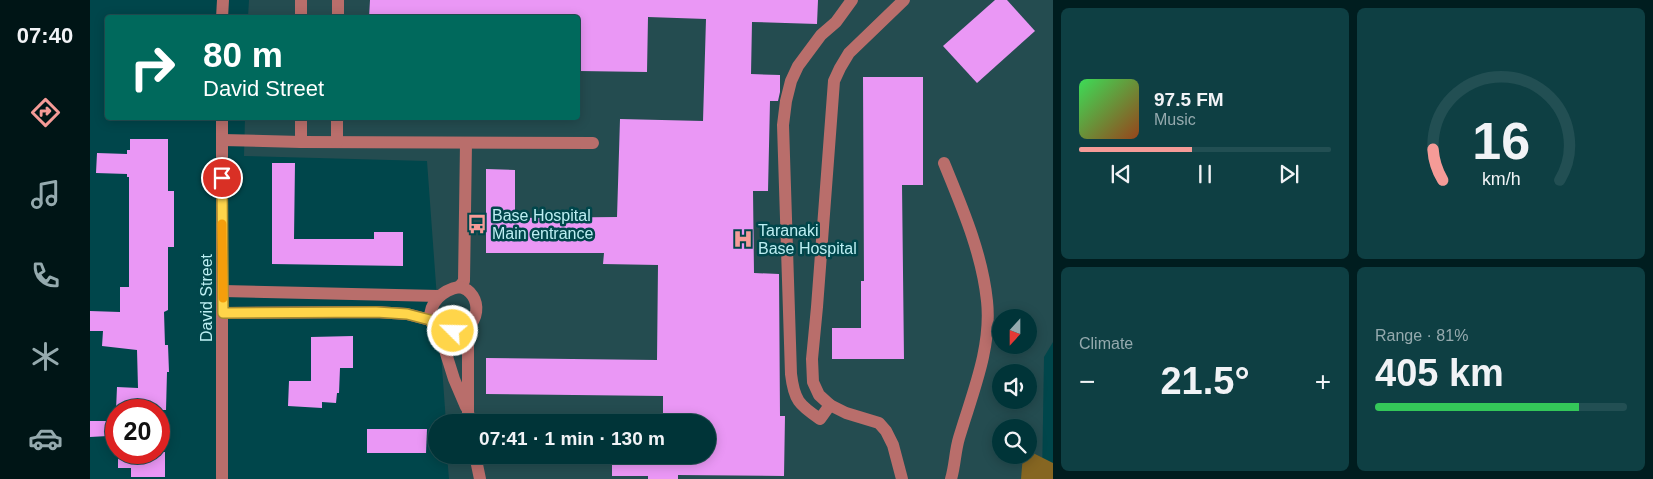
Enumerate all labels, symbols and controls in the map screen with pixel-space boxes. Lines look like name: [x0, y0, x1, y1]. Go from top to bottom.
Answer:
text: 07:40: [17, 23, 73, 48]
icon: right: [120, 35, 185, 100]
text: 80 m: [203, 35, 283, 74]
text: David Street: [203, 76, 324, 101]
text: 97.5 FM: [1154, 89, 1224, 110]
icon: directions: [28, 95, 63, 130]
text: Music: [1154, 111, 1196, 128]
text: 16: [1472, 112, 1530, 170]
pin: [201, 157, 243, 199]
icon: previous: [1107, 160, 1135, 188]
icon: pause: [1191, 160, 1219, 188]
icon: next: [1275, 160, 1303, 188]
icon: arrive: [208, 164, 236, 192]
text: km/h: [1482, 169, 1520, 189]
icon: music: [28, 177, 63, 212]
place label: Base Hospital Main entrance: [492, 207, 593, 242]
bus stop icon: Base Hospital Main entrance: [466, 213, 488, 235]
place label: Taranaki Base Hospital: [758, 222, 857, 257]
hospital icon: Taranaki Base Hospital: [732, 228, 754, 250]
street label: David Street: [198, 253, 215, 342]
icon: phone: [28, 258, 63, 293]
position arrow: [426, 304, 478, 356]
north arrow: [992, 309, 1038, 354]
map controls: [992, 309, 1037, 464]
text: Range · 81%: [1375, 327, 1468, 344]
text: Climate: [1079, 335, 1133, 352]
icon: climate: [28, 339, 63, 374]
text: 405 km: [1375, 352, 1504, 394]
text: 21.5°: [1160, 360, 1250, 402]
button: sound: [992, 364, 1037, 409]
text: −: [1079, 366, 1095, 397]
text: +: [1315, 366, 1331, 397]
speed limit sign: 20: [105, 399, 170, 464]
button: search: [992, 419, 1037, 464]
icon: car: [28, 421, 63, 456]
text: 07:41 · 1 min · 130 m: [479, 428, 665, 449]

